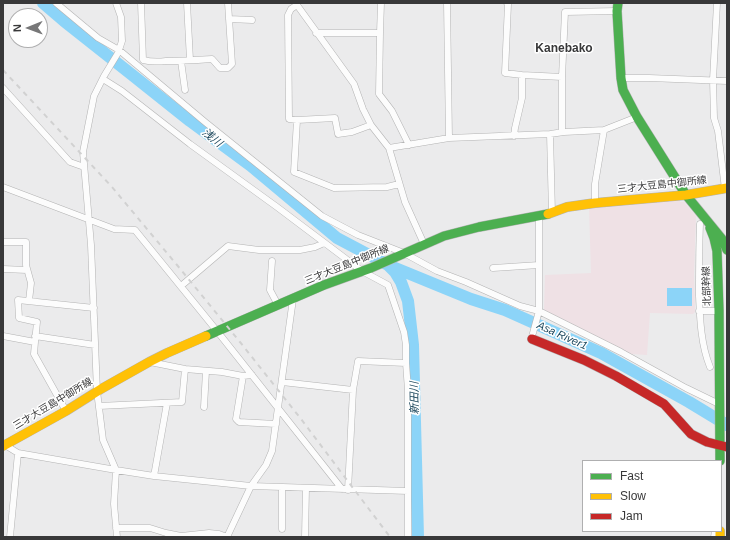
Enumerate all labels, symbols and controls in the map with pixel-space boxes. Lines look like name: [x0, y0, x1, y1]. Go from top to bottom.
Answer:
north arrow: [8, 8, 48, 48]
text: N: [11, 24, 23, 32]
district label: Kanebako: [535, 42, 593, 56]
water label: 浅川: [199, 126, 225, 150]
street label: 三才大豆島中御所線: [617, 174, 707, 196]
street label: 三才大豆島中御所線: [303, 243, 391, 287]
street label: 北部幹線: [700, 266, 714, 306]
water label: Asa River1: [535, 319, 589, 353]
street label: 三才大豆島中御所線: [11, 376, 95, 432]
water label: 新田川: [408, 381, 422, 415]
legend: [582, 460, 722, 532]
text: Fast: [620, 469, 643, 483]
text: Slow: [620, 489, 646, 503]
text: Jam: [620, 509, 643, 523]

